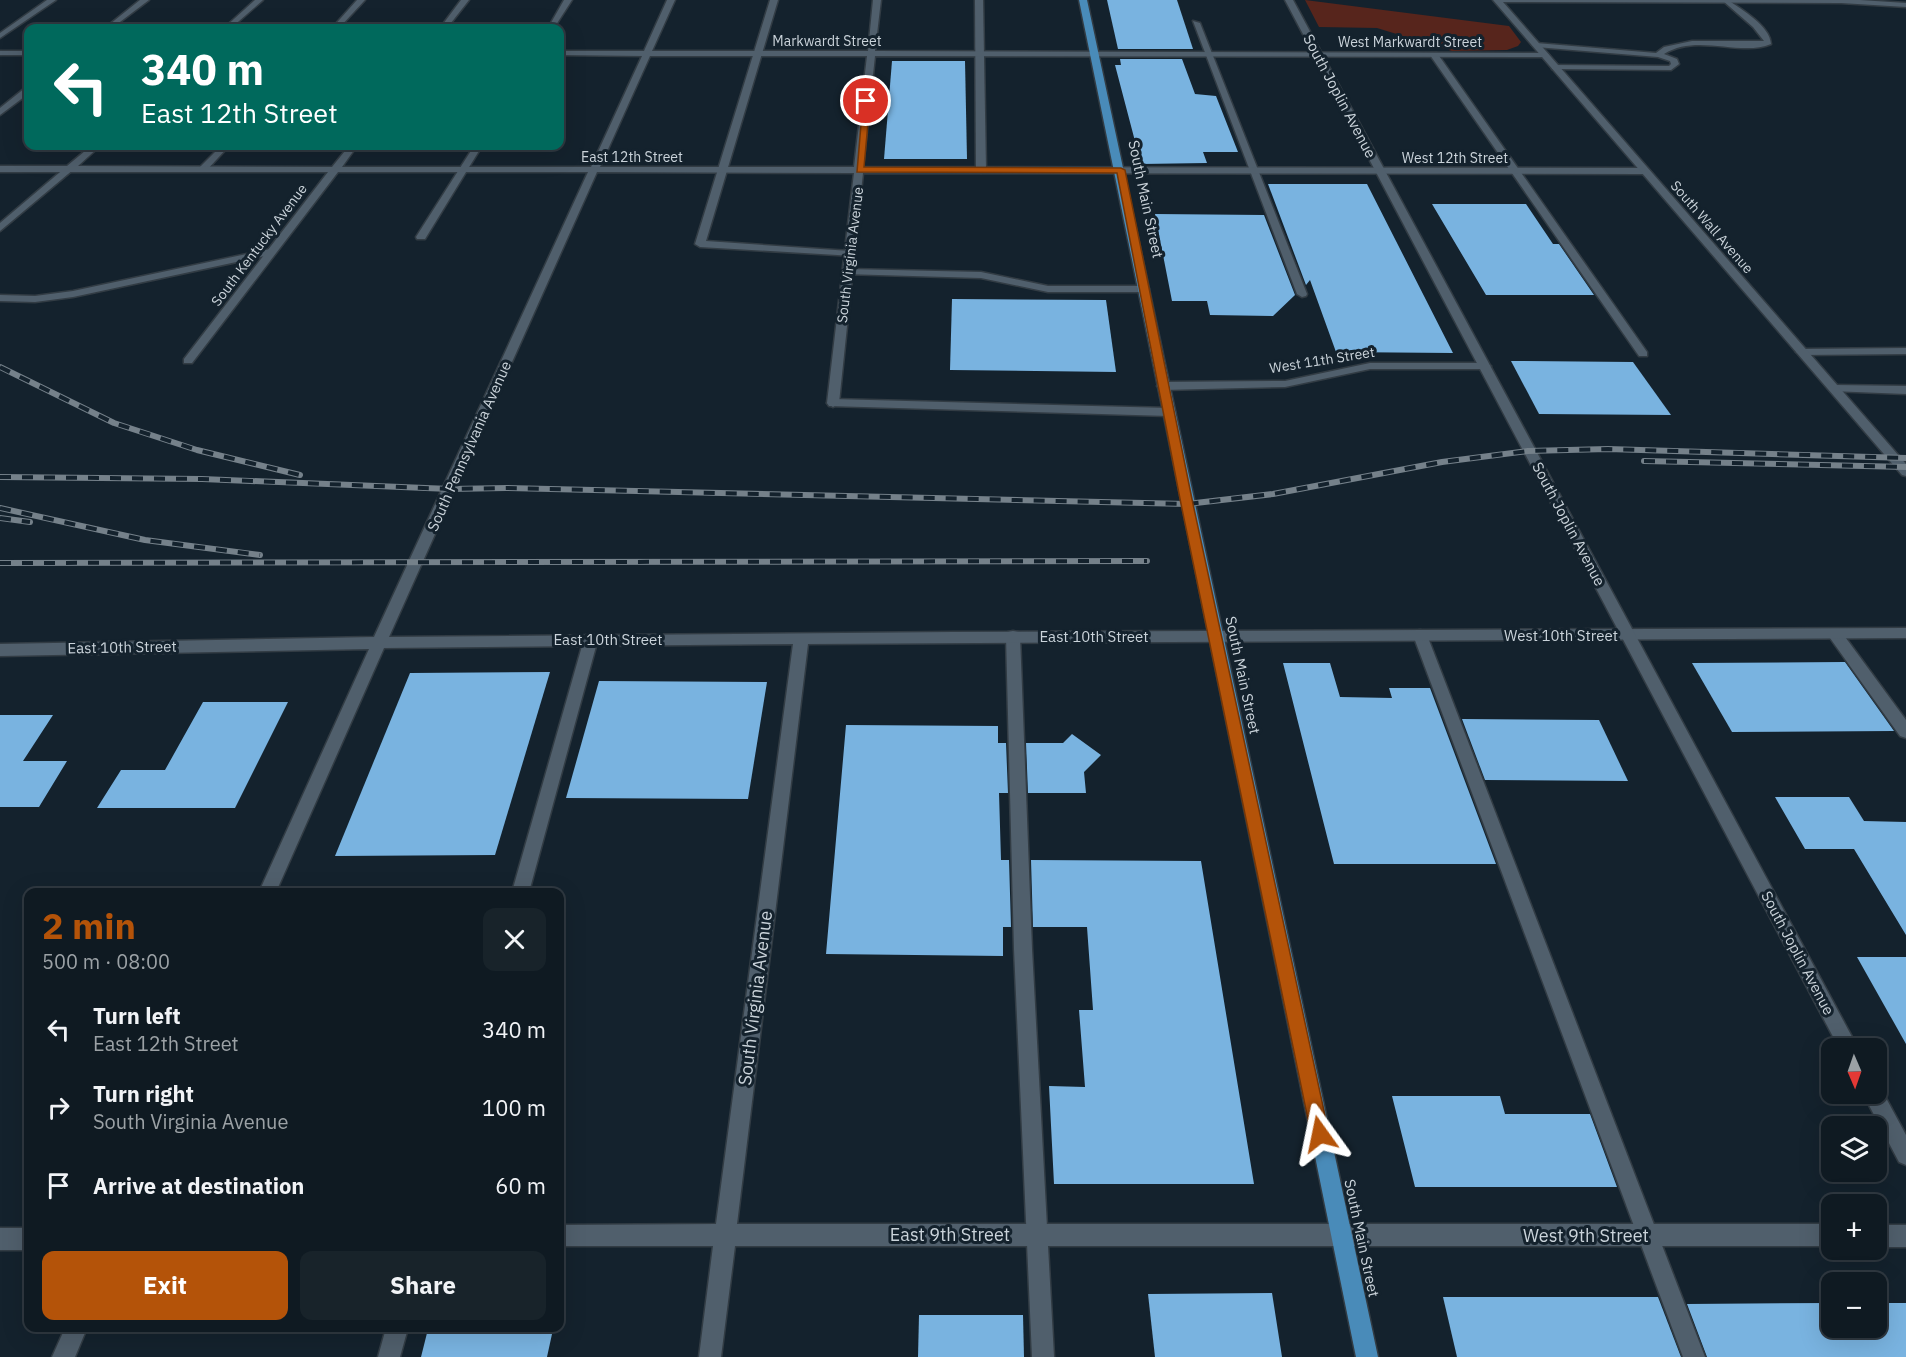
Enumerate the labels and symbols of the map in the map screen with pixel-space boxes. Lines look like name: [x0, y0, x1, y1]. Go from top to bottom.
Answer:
street label: South Joplin Avenue: [1299, 31, 1381, 161]
street label: Markwardt Street: [772, 32, 882, 50]
street label: West Markwardt Street: [1338, 33, 1482, 51]
pin: [840, 75, 891, 126]
street label: South Main Street: [1124, 138, 1168, 260]
street label: East 12th Street: [581, 148, 683, 166]
street label: West 12th Street: [1402, 149, 1508, 167]
street label: South Wall Avenue: [1667, 177, 1758, 277]
street label: South Kentucky Avenue: [207, 180, 311, 310]
street label: South Virginia Avenue: [833, 186, 867, 324]
street label: West 11th Street: [1268, 343, 1376, 377]
street label: South Pennsylvania Avenue: [423, 358, 515, 534]
street label: South Joplin Avenue: [1528, 459, 1610, 589]
street label: South Main Street: [1221, 614, 1265, 736]
street label: West 10th Street: [1504, 626, 1618, 645]
street label: East 10th Street: [1039, 627, 1149, 646]
street label: East 10th Street: [553, 630, 663, 649]
street label: East 10th Street: [67, 637, 177, 657]
street label: South Joplin Avenue: [1757, 888, 1839, 1018]
street label: South Virginia Avenue: [733, 909, 777, 1087]
north arrow: [1821, 1038, 1887, 1104]
position arrow: [1288, 1102, 1352, 1166]
street label: South Main Street: [1340, 1177, 1384, 1299]
street label: East 9th Street: [890, 1223, 1010, 1246]
street label: West 9th Street: [1523, 1224, 1649, 1247]

